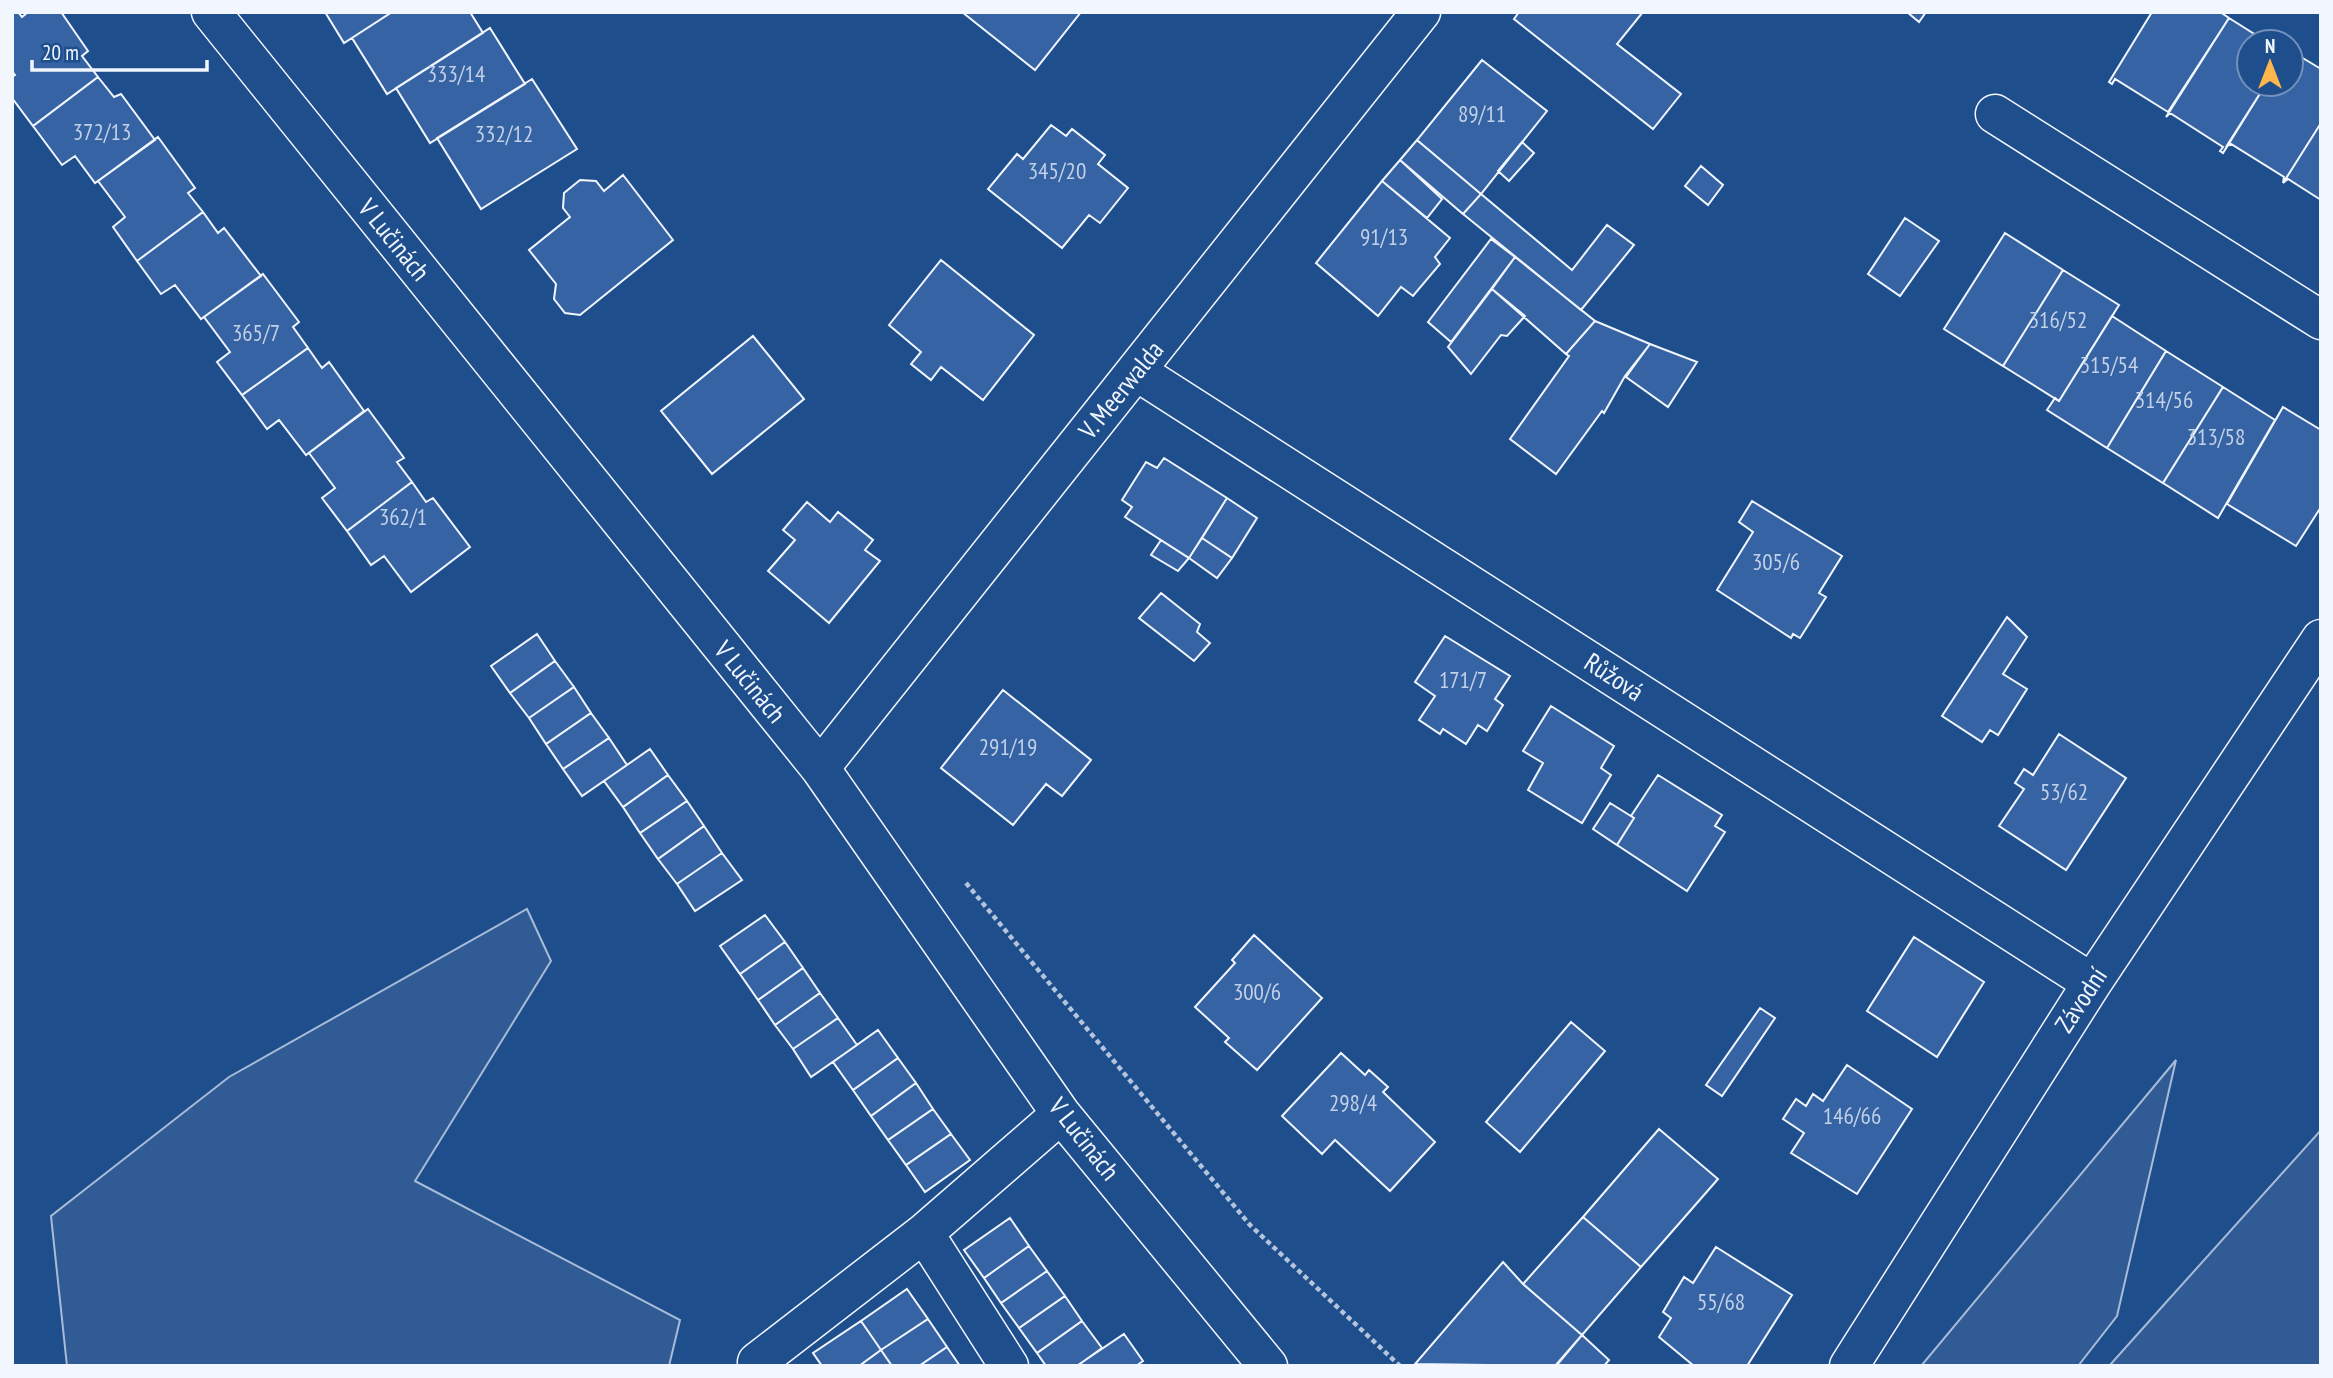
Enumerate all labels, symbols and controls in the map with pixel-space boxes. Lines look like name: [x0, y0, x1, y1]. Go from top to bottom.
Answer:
scale bar: [32, 28, 206, 72]
north arrow: [2235, 28, 2305, 98]
text: N: [2265, 34, 2275, 58]
text: 20 m: [42, 39, 79, 66]
house number: 333/14: [427, 59, 485, 88]
house number: 89/11: [1458, 99, 1506, 128]
house number: 372/13: [73, 117, 131, 146]
house number: 332/12: [475, 119, 533, 148]
house number: 345/20: [1028, 156, 1086, 185]
street label: V Lučinách: [351, 191, 437, 287]
house number: 91/13: [1360, 222, 1408, 251]
house number: 316/52: [2029, 305, 2087, 334]
house number: 365/7: [232, 318, 280, 347]
street label: V. Meerwalda: [1070, 334, 1170, 446]
house number: 315/54: [2080, 350, 2138, 379]
house number: 314/56: [2135, 385, 2193, 414]
house number: 313/58: [2187, 422, 2245, 451]
house number: 362/1: [379, 502, 427, 531]
house number: 305/6: [1752, 547, 1800, 576]
street label: V Lučinách: [707, 633, 793, 729]
street label: Růžová: [1578, 645, 1650, 708]
house number: 171/7: [1439, 665, 1487, 694]
house number: 291/19: [979, 732, 1037, 761]
house number: 53/62: [2040, 777, 2088, 806]
street label: Závodní: [2047, 960, 2114, 1039]
house number: 300/6: [1233, 977, 1281, 1006]
house number: 298/4: [1329, 1088, 1377, 1117]
street label: V Lučinách: [1041, 1090, 1127, 1187]
house number: 146/66: [1823, 1101, 1881, 1130]
house number: 55/68: [1697, 1287, 1745, 1316]

